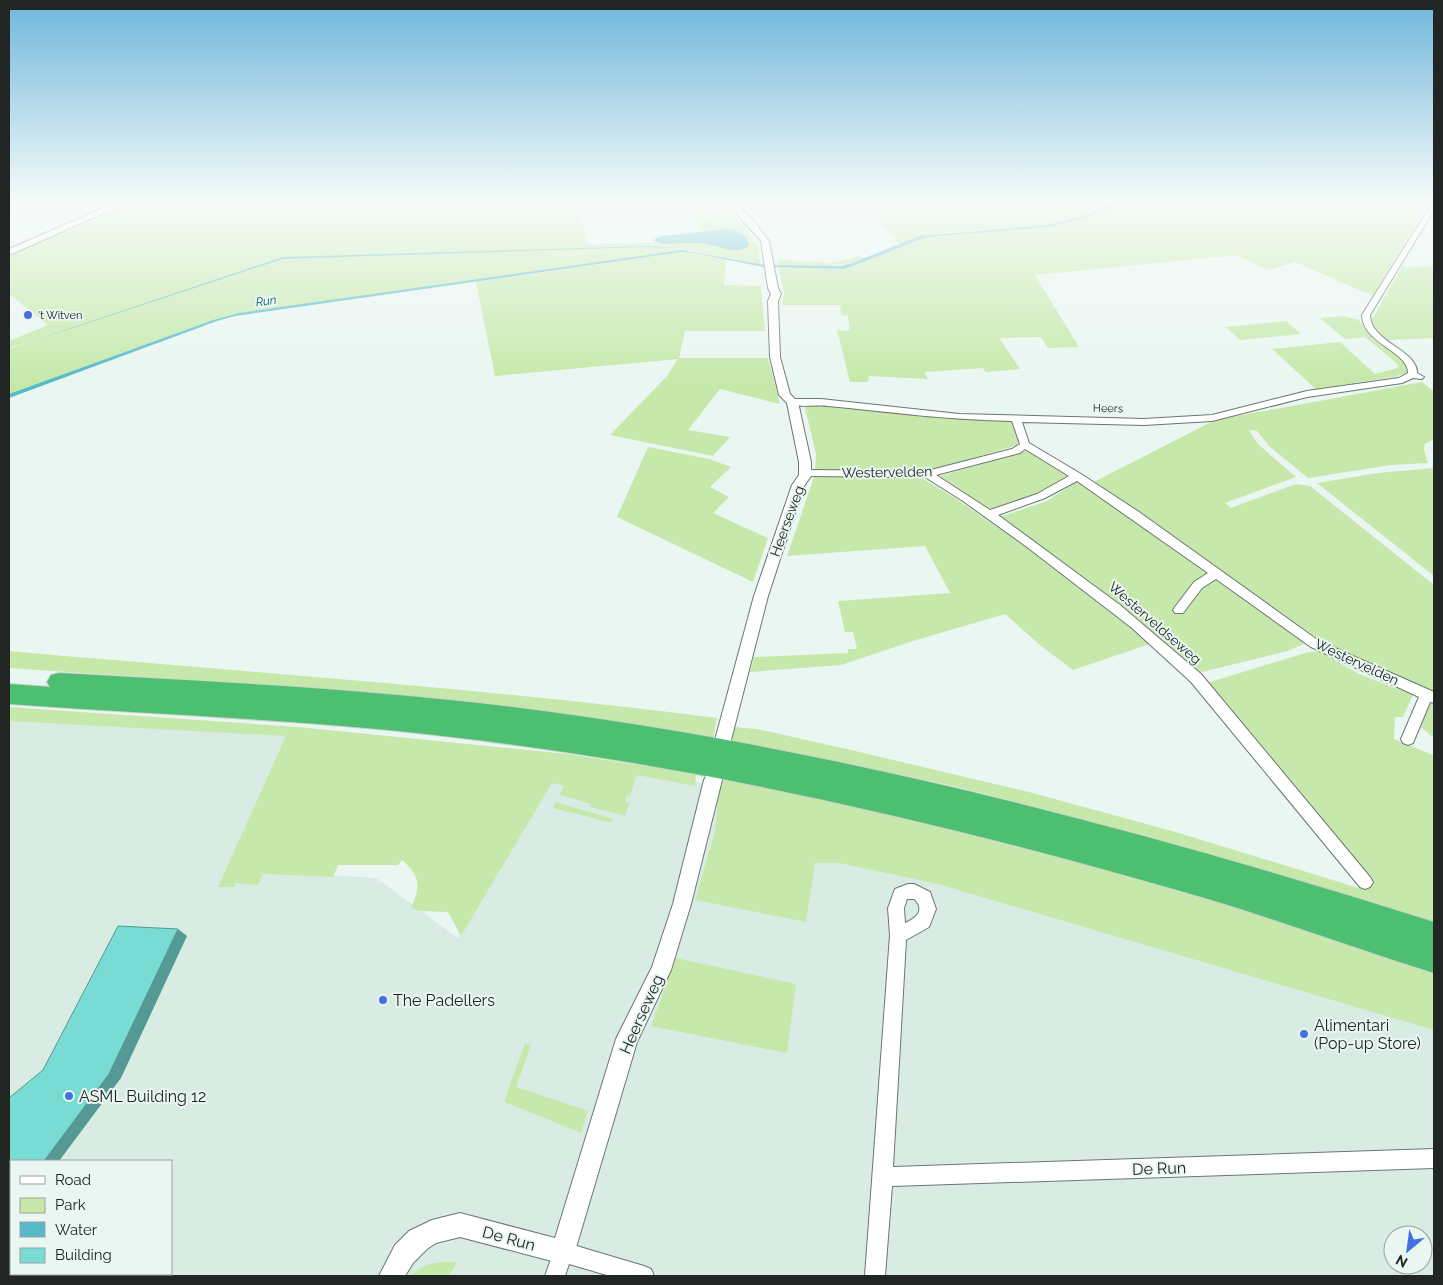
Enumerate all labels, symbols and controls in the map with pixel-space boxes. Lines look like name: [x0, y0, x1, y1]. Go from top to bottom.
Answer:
water label: Run: [255, 293, 278, 309]
marker: 't Witven: [22, 309, 34, 321]
place label: 't Witven: [38, 309, 82, 322]
street label: Heers: [1093, 402, 1123, 415]
street label: Westervelden: [842, 463, 932, 481]
street label: Heerseweg: [767, 483, 807, 559]
street label: Westerveldseweg: [1106, 579, 1204, 667]
street label: Westervelden: [1313, 636, 1401, 688]
street label: Heerseweg: [615, 972, 667, 1057]
place label: The Padellers: [393, 991, 495, 1010]
marker: The Padellers: [377, 994, 389, 1006]
place label: Alimentari (Pop-up Store): [1314, 1016, 1421, 1053]
marker: Alimentari (Pop-up Store): [1298, 1028, 1310, 1040]
place label: ASML Building 12: [79, 1087, 206, 1106]
marker: ASML Building 12: [63, 1090, 75, 1102]
street label: De Run: [1132, 1158, 1186, 1179]
legend: [10, 1160, 172, 1275]
text: Road: [55, 1171, 91, 1189]
text: Park: [55, 1196, 86, 1214]
text: Water: [55, 1221, 98, 1239]
street label: De Run: [480, 1222, 537, 1255]
north arrow: [1383, 1225, 1433, 1275]
text: Building: [55, 1246, 112, 1264]
text: N: [1393, 1252, 1410, 1271]

